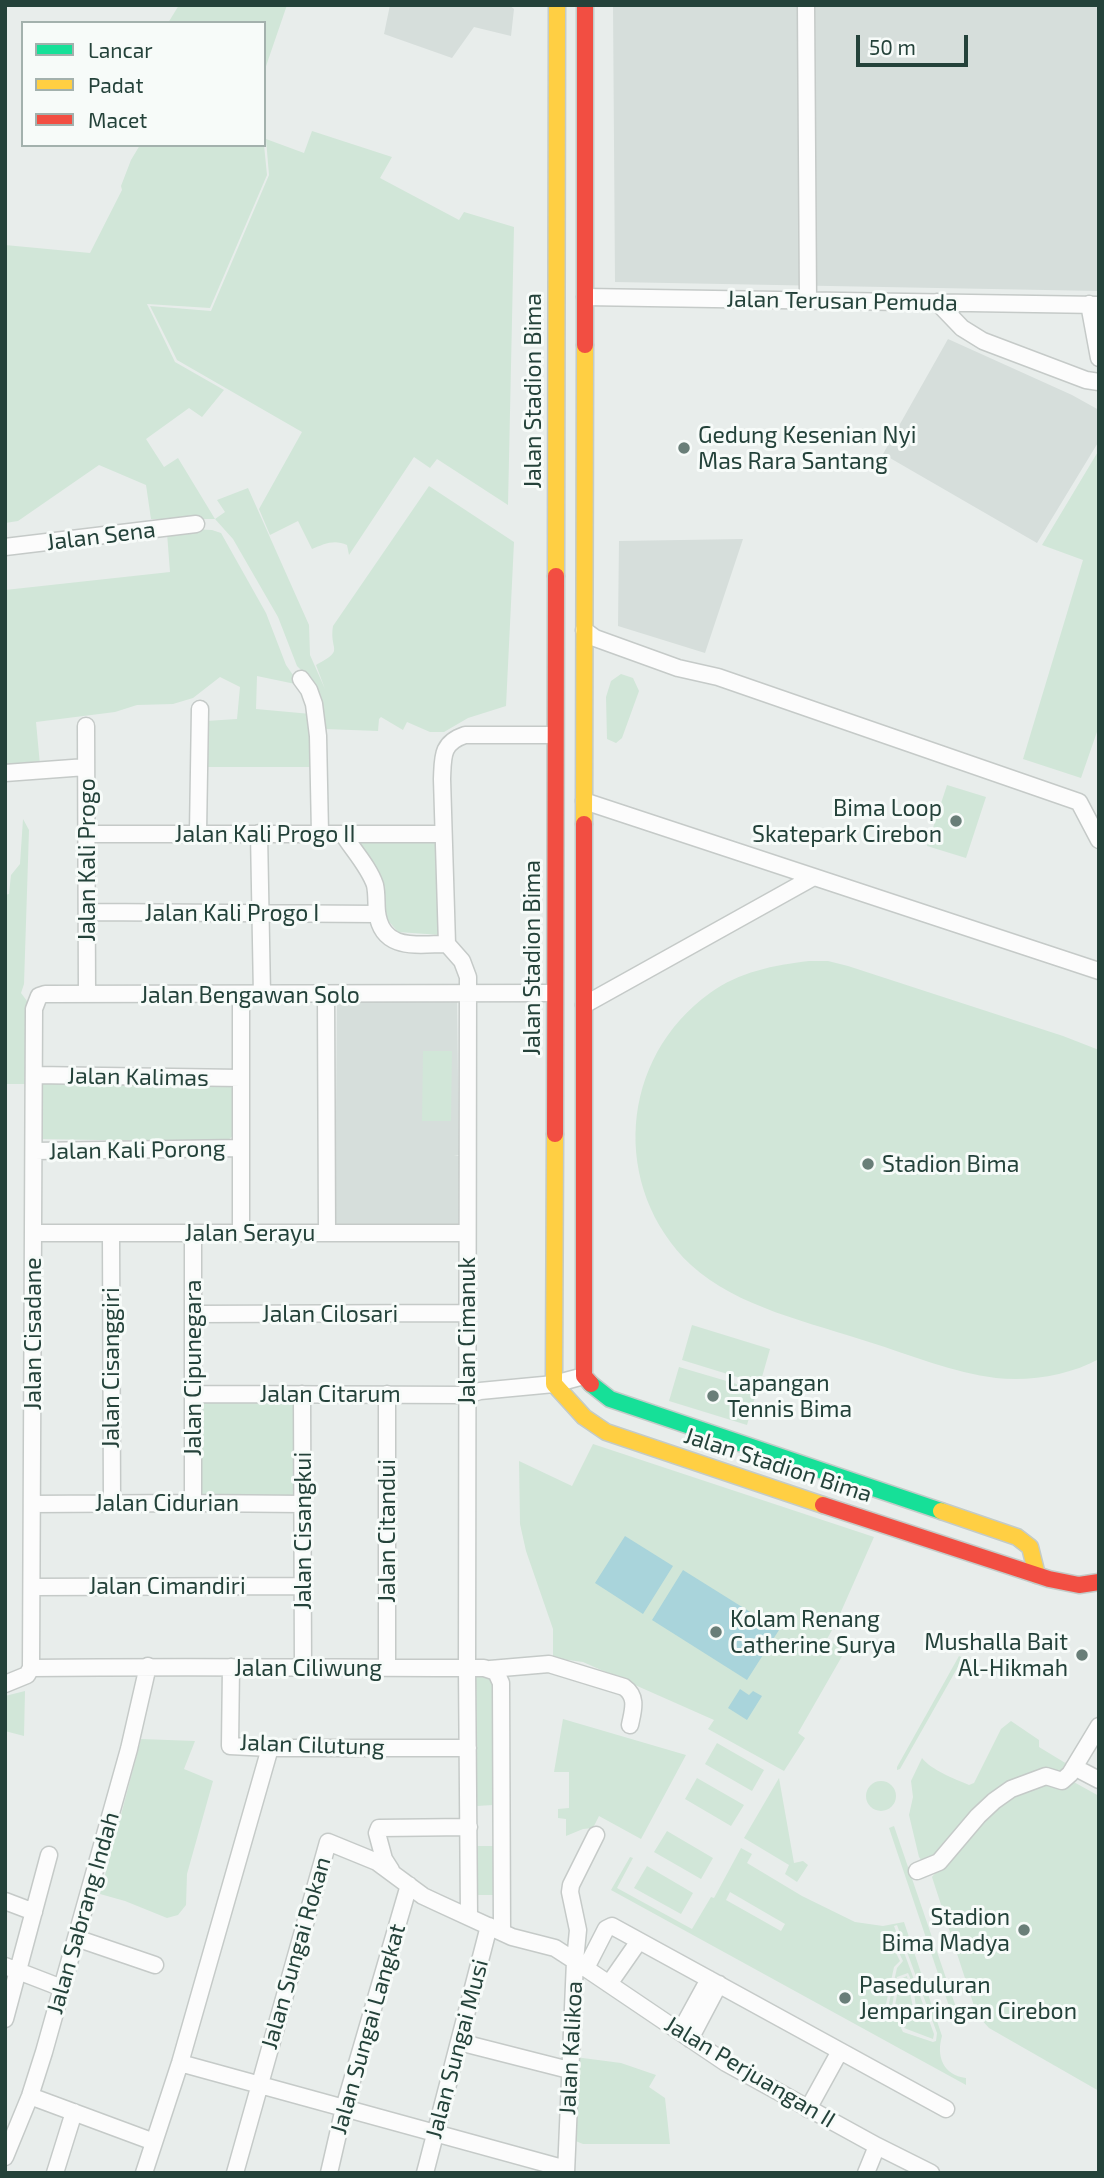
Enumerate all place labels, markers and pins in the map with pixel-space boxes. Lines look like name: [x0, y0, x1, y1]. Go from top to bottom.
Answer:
place label: Gedung Kesenian Nyi Mas Rara Santang: [698, 421, 916, 475]
marker: Gedung Kesenian Nyi Mas Rara Santang: [676, 440, 692, 456]
place label: Bima Loop Skatepark Cirebon: [752, 794, 942, 848]
marker: Bima Loop Skatepark Cirebon: [948, 813, 964, 829]
place label: Stadion Bima: [882, 1150, 1019, 1178]
marker: Stadion Bima: [860, 1156, 876, 1172]
place label: Lapangan Tennis Bima: [727, 1369, 852, 1423]
marker: Lapangan Tennis Bima: [705, 1388, 721, 1404]
place label: Kolam Renang Catherine Surya: [730, 1605, 896, 1659]
marker: Kolam Renang Catherine Surya: [708, 1624, 724, 1640]
place label: Mushalla Bait Al-Hikmah: [924, 1628, 1068, 1682]
marker: Mushalla Bait Al-Hikmah: [1074, 1647, 1090, 1663]
place label: Stadion Bima Madya: [881, 1903, 1010, 1957]
marker: Stadion Bima Madya: [1016, 1922, 1032, 1938]
place label: Paseduluran Jemparingan Cirebon: [859, 1971, 1077, 2025]
marker: Paseduluran Jemparingan Cirebon: [837, 1990, 853, 2006]

